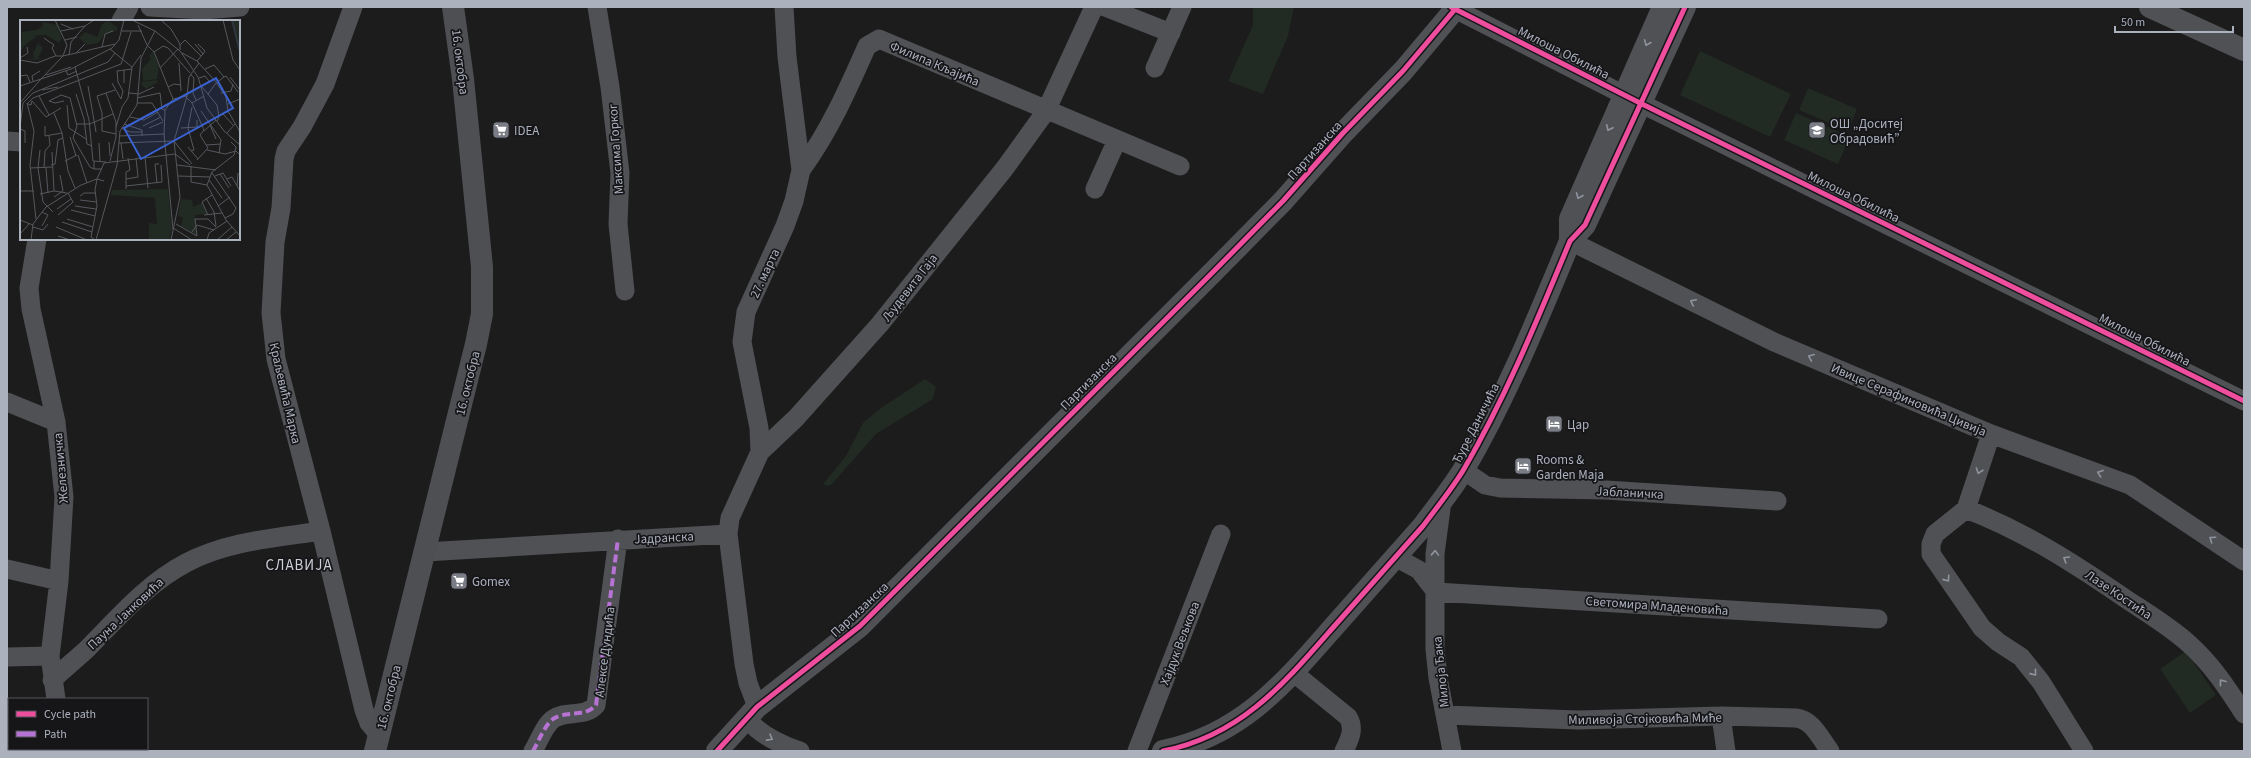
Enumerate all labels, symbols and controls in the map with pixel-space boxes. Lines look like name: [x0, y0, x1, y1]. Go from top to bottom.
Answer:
scale bar: [2115, 8, 2233, 34]
text: 50 m: [2121, 14, 2145, 31]
inset map: [20, 20, 240, 240]
street label: Милоша Обилића: [1515, 22, 1612, 84]
street label: 16. октобра: [447, 29, 473, 96]
street label: Филипа Кљајића: [887, 37, 982, 91]
one-way arrow: [1644, 39, 1652, 46]
street label: Максима Горког: [604, 103, 628, 195]
place label: ОШ „Доситеј Обрадовић”: [1830, 115, 1903, 148]
street label: Партизанска: [1283, 117, 1346, 184]
supermarket icon: IDEA: [491, 120, 511, 140]
school or university icon: ОШ „Доситеј Обрадовић”: [1807, 120, 1827, 140]
place label: IDEA: [514, 122, 540, 140]
one-way arrow: [1606, 123, 1614, 131]
street label: Милоша Обилића: [1804, 167, 1903, 227]
one-way arrow: [1576, 192, 1584, 200]
street label: 27. марта: [746, 246, 784, 301]
street label: Људевита Гаја: [878, 250, 942, 325]
one-way arrow: [1690, 299, 1697, 307]
street label: Милоша Обилића: [2096, 309, 2193, 371]
street label: Краљевића Марка: [265, 341, 305, 446]
street label: 16. октобра: [451, 349, 485, 417]
street label: Партизанска: [1056, 349, 1121, 414]
one-way arrow: [1807, 354, 1814, 362]
street label: Ивице Серафиновића Цивија: [1828, 359, 1989, 441]
street label: Ђуре Даничића: [1448, 380, 1504, 467]
hotel icon: Цар: [1544, 414, 1564, 434]
place label: Цар: [1567, 416, 1589, 434]
street label: Железничка: [49, 432, 73, 504]
place label: Rooms & Garden Maja: [1536, 451, 1604, 484]
hotel icon: Rooms & Garden Maja: [1513, 456, 1533, 476]
one-way arrow: [1975, 467, 1983, 474]
one-way arrow: [2097, 469, 2104, 477]
street label: Јабланичка: [1596, 482, 1664, 504]
street label: Јадранска: [634, 527, 694, 549]
one-way arrow: [2209, 537, 2216, 544]
one-way arrow: [1431, 550, 1440, 556]
district label: СЛАВИЈА: [265, 555, 333, 576]
one-way arrow: [2063, 557, 2070, 564]
street label: Лазе Костића: [2082, 566, 2155, 624]
supermarket icon: Gomex: [449, 571, 469, 591]
place label: Gomex: [472, 573, 510, 591]
street label: Пауна Јанковића: [84, 574, 168, 654]
one-way arrow: [1942, 574, 1949, 581]
street label: Партизанска: [827, 578, 893, 641]
street label: Светомира Младеновића: [1585, 592, 1729, 620]
street label: Хајдук Вељкова: [1156, 599, 1204, 688]
street label: Алексе Дундића: [591, 606, 619, 698]
street label: Милоја Ђака: [1428, 635, 1454, 708]
street label: 16. октобра: [372, 663, 406, 731]
one-way arrow: [2029, 669, 2036, 676]
one-way arrow: [2220, 679, 2227, 686]
legend: [8, 698, 148, 750]
text: Cycle path: [44, 706, 96, 723]
street label: Миливоја Стојковића Миће: [1568, 709, 1722, 729]
text: Path: [44, 726, 67, 743]
one-way arrow: [766, 734, 773, 741]

